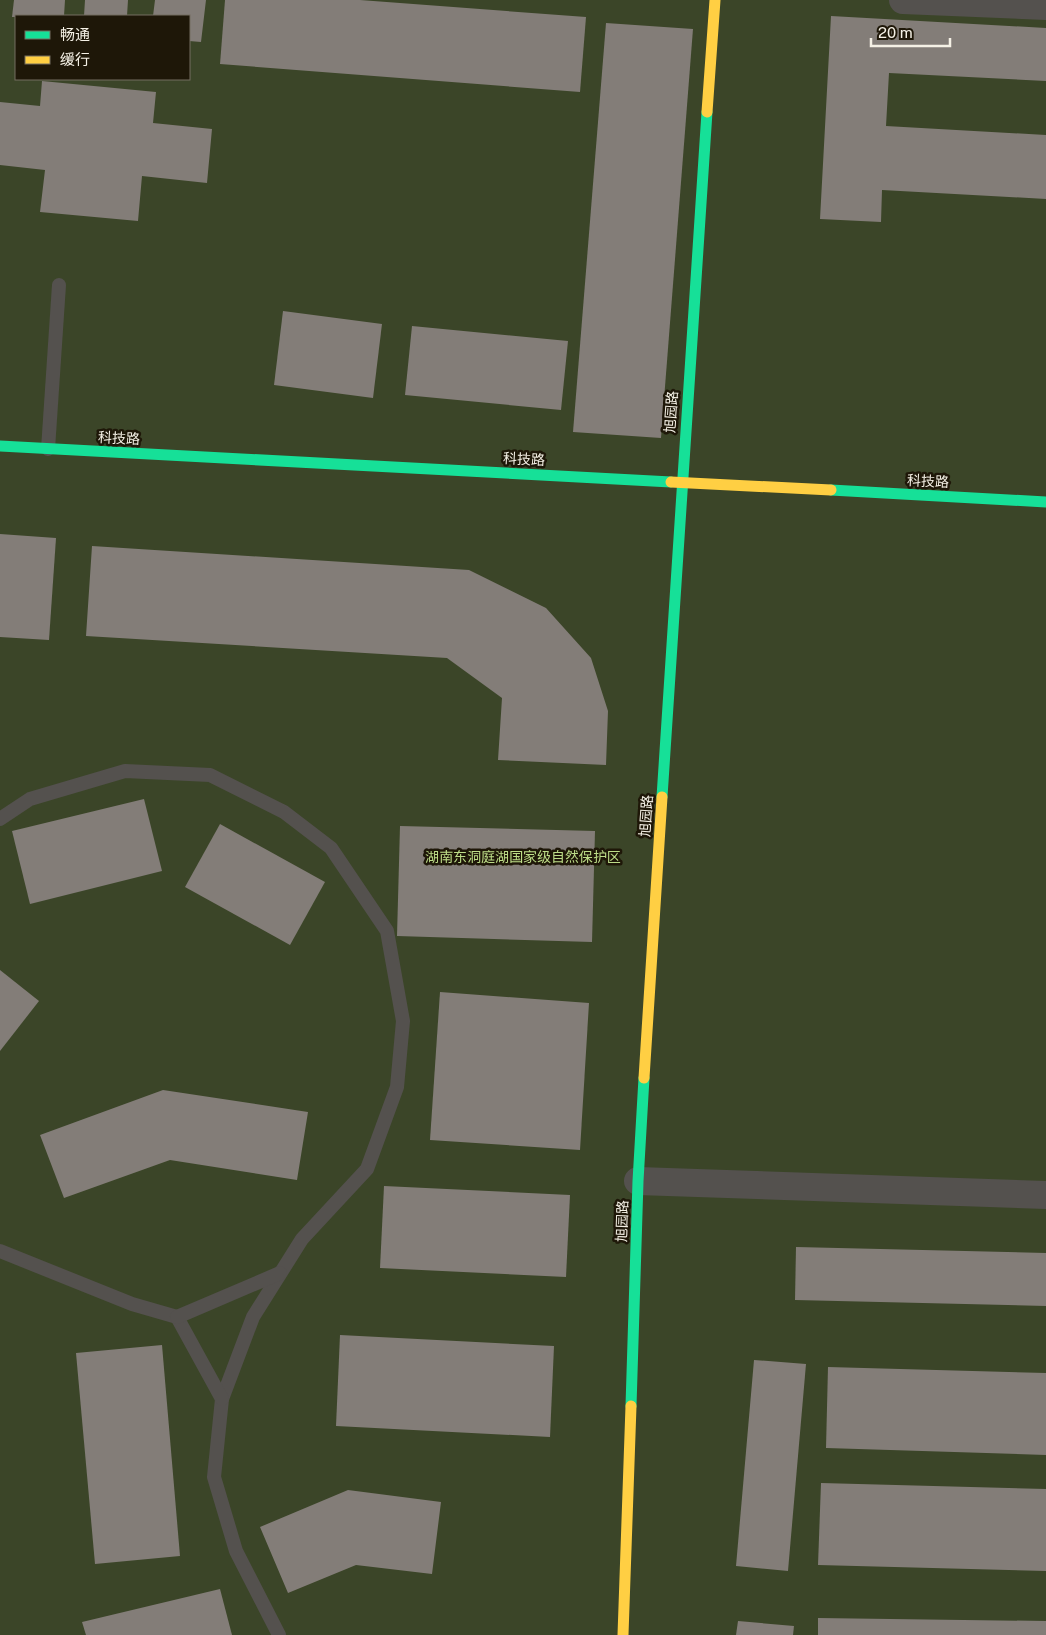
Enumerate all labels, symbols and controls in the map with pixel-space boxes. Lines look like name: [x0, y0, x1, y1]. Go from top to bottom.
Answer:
legend: [15, 15, 190, 80]
scale bar: [871, 15, 950, 47]
text: 20 m: [878, 24, 913, 41]
text: 畅通: [60, 26, 90, 43]
text: 缓行: [60, 51, 90, 68]
street label: 旭园路: [662, 390, 680, 434]
street label: 科技路: [98, 429, 140, 447]
street label: 科技路: [503, 450, 545, 468]
street label: 科技路: [907, 472, 949, 490]
street label: 旭园路: [637, 794, 655, 838]
park label: 湖南东洞庭湖国家级自然保护区: [425, 849, 621, 865]
street label: 旭园路: [613, 1200, 631, 1242]

